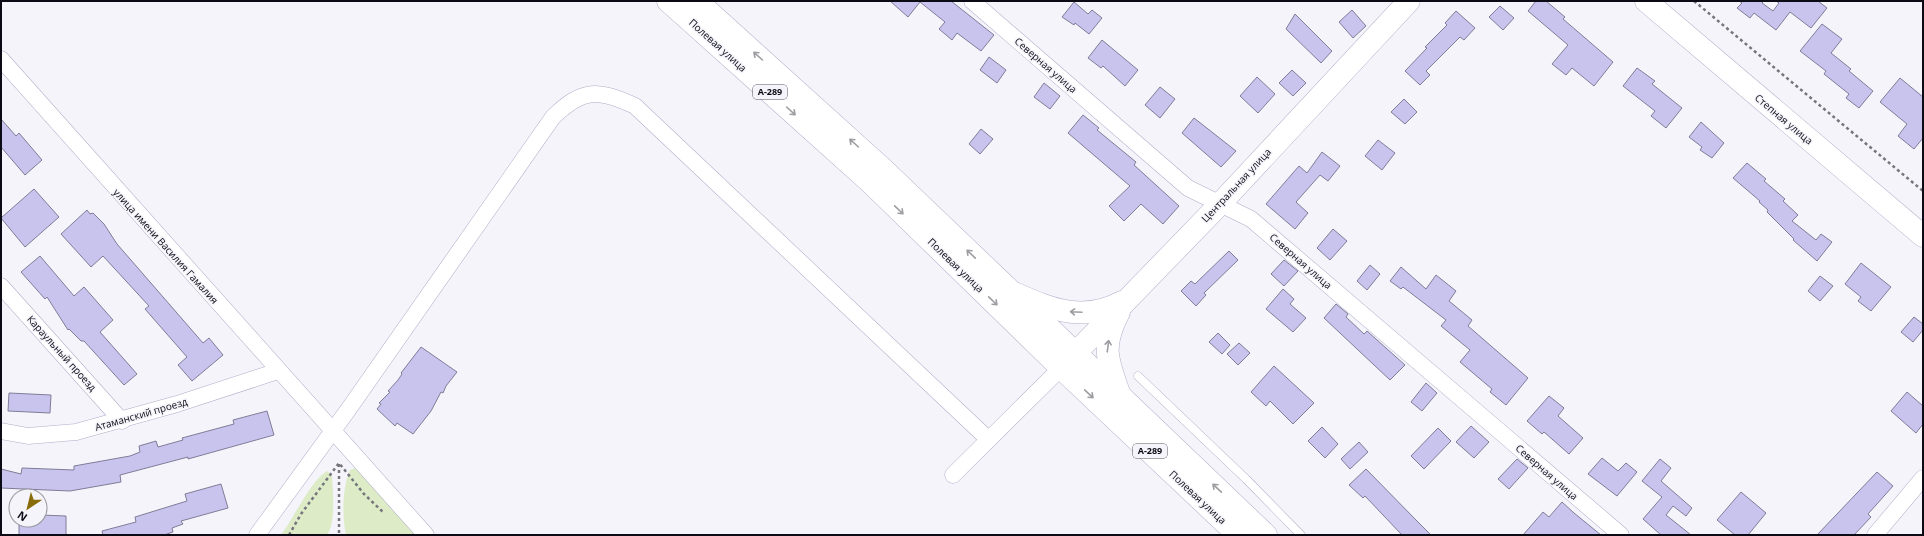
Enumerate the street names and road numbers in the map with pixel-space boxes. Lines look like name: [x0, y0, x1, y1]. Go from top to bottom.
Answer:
street label: Полевая улица: [686, 15, 750, 75]
street label: Северная улица: [1012, 34, 1080, 96]
road number: А-289: [753, 85, 787, 99]
street label: Степная улица: [1752, 91, 1816, 147]
street label: Центральная улица: [1198, 145, 1274, 225]
street label: улица имени Василия Гамалия: [110, 185, 222, 307]
street label: Северная улица: [1267, 230, 1335, 292]
street label: Полевая улица: [925, 235, 987, 295]
street label: Караульный проезд: [24, 312, 100, 394]
street label: Атаманский проезд: [93, 394, 189, 434]
street label: Северная улица: [1513, 441, 1581, 503]
road number: А-289: [1133, 444, 1167, 458]
street label: Полевая улица: [1167, 467, 1229, 527]

